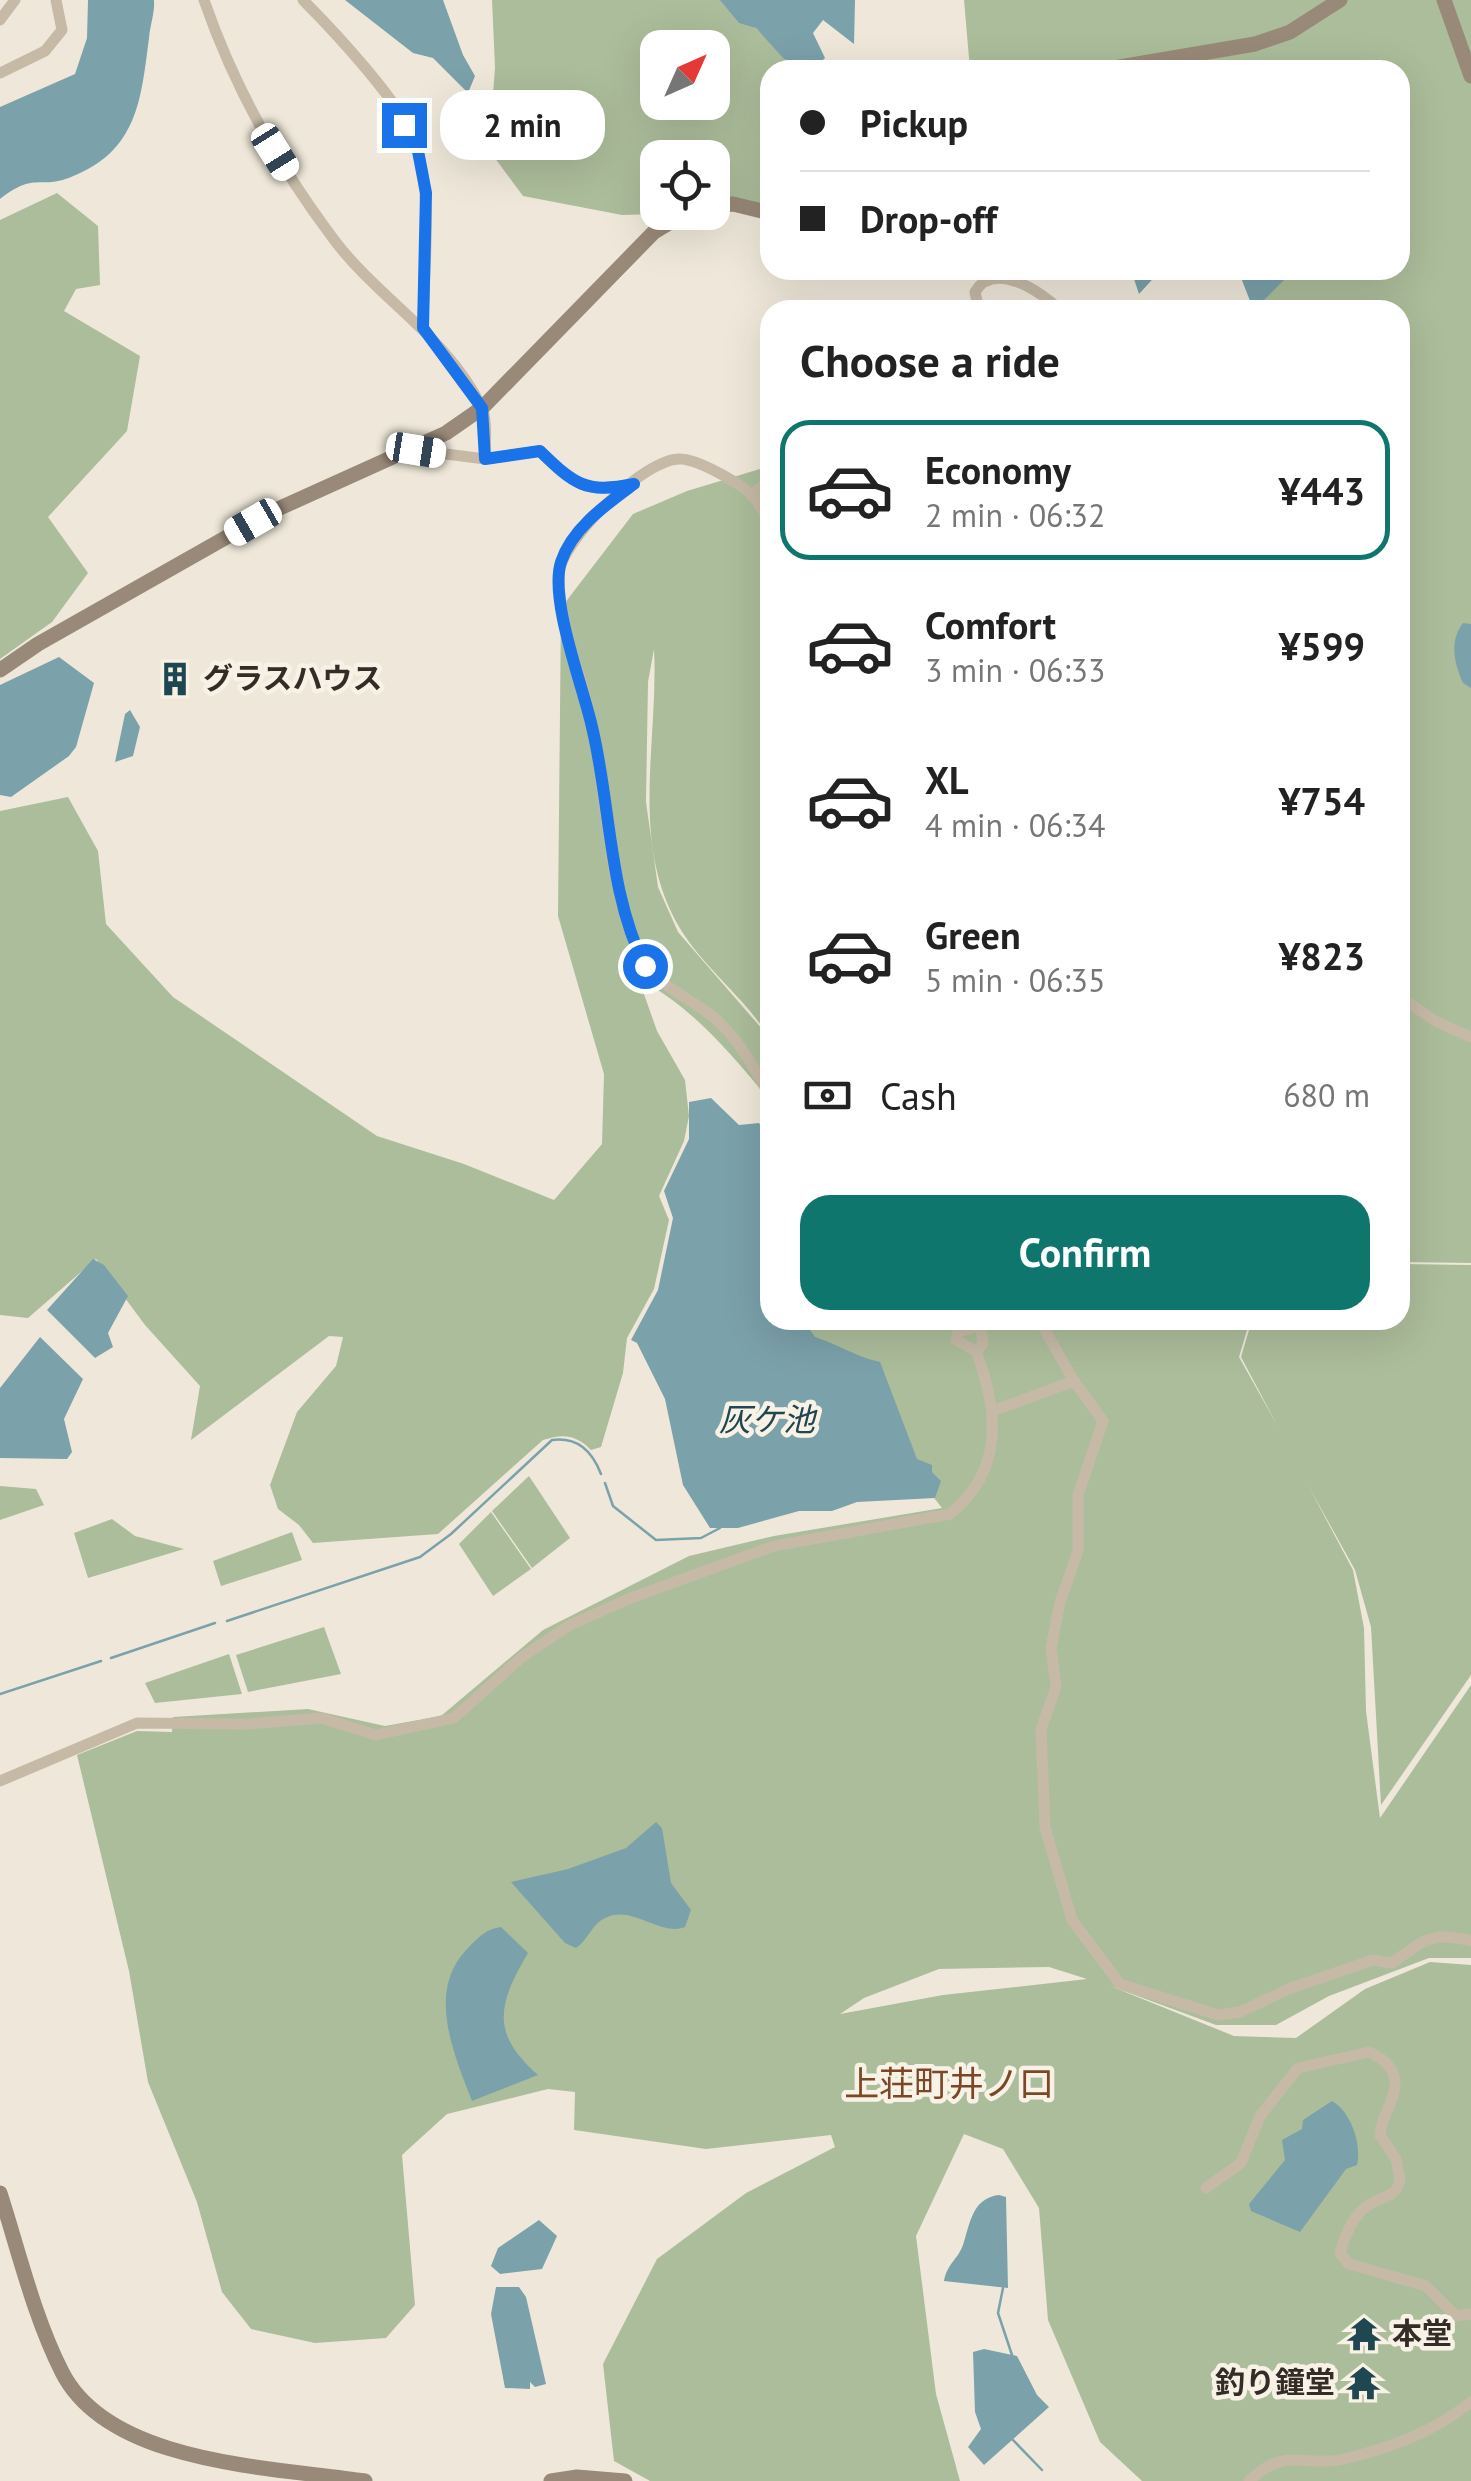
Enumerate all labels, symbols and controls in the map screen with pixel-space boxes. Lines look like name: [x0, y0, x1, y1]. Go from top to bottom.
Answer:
north arrow: [640, 30, 730, 120]
map controls: [640, 30, 730, 230]
callout: 2 min: [439, 90, 604, 160]
text: Pickup: [860, 98, 968, 147]
route end: [382, 103, 427, 148]
text: 2 min: [483, 104, 562, 146]
car: [246, 119, 304, 185]
button: locate: [640, 140, 730, 230]
text: Drop-off: [860, 194, 997, 243]
text: Choose a ride: [800, 331, 1060, 389]
car: [384, 430, 448, 470]
icon: car: [805, 445, 895, 535]
text: Economy: [925, 445, 1071, 494]
text: ¥443: [1279, 466, 1365, 515]
car: [220, 494, 286, 550]
text: 2 min · 06:32: [925, 494, 1105, 536]
icon: car: [805, 600, 895, 690]
text: Comfort: [925, 600, 1056, 649]
text: ¥599: [1279, 621, 1365, 670]
text: 3 min · 06:33: [925, 649, 1105, 691]
place label: グラスハウス: [203, 658, 382, 697]
building icon: グラスハウス: [156, 660, 194, 698]
icon: car: [805, 755, 895, 845]
text: XL: [925, 755, 969, 804]
text: ¥754: [1279, 776, 1365, 825]
text: 4 min · 06:34: [925, 804, 1105, 846]
icon: car: [805, 910, 895, 1000]
text: Green: [925, 910, 1021, 959]
text: ¥823: [1279, 931, 1365, 980]
route start: [623, 944, 668, 989]
text: 5 min · 06:35: [925, 959, 1105, 1001]
icon: cash: [800, 1068, 855, 1123]
text: Cash: [880, 1071, 957, 1120]
text: 680 m: [1283, 1074, 1370, 1116]
button: Confirm: [800, 1195, 1370, 1310]
water label: 灰ケ池: [719, 1398, 818, 1440]
district label: 上荘町井ノ口: [844, 2060, 1054, 2106]
place label: 本堂: [1392, 2313, 1452, 2352]
temple icon: 本堂: [1345, 2315, 1383, 2353]
place label: 釣り鐘堂: [1215, 2362, 1335, 2401]
temple icon: 釣り鐘堂: [1344, 2364, 1382, 2402]

